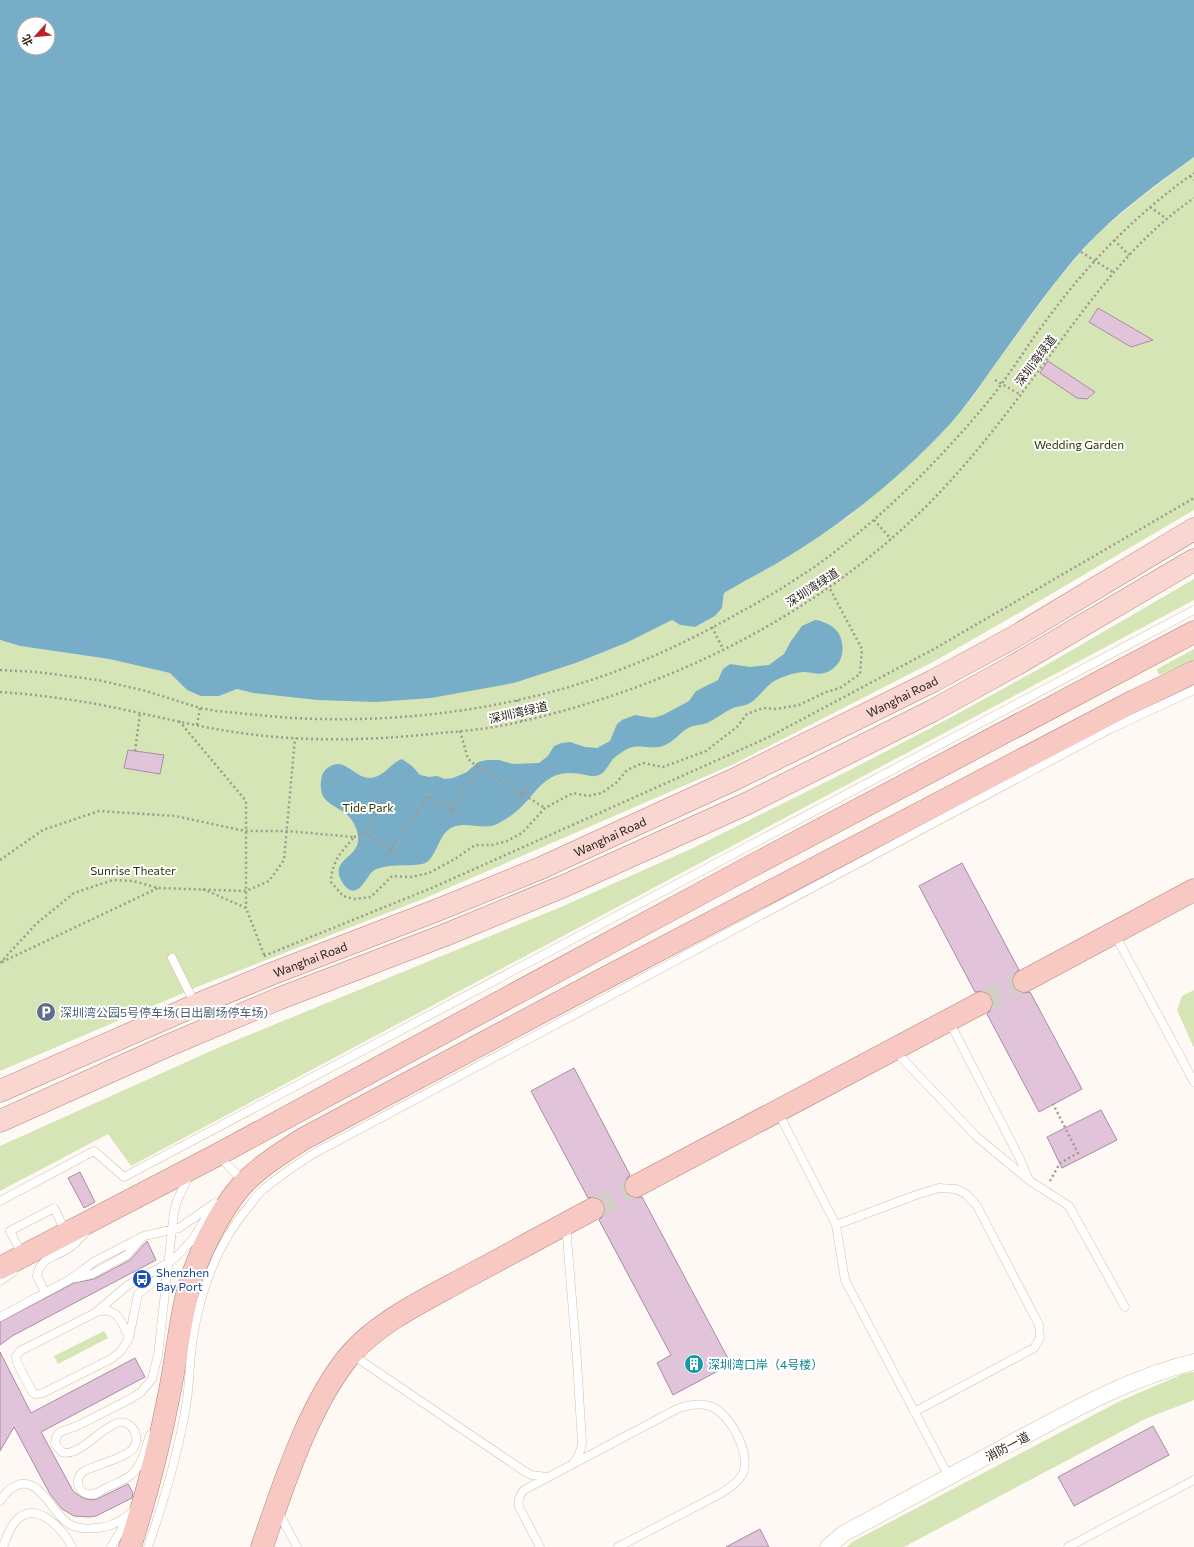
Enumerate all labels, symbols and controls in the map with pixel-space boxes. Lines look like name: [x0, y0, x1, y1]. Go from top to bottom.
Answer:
north arrow: [16, 16, 56, 56]
text: 北: [18, 33, 35, 49]
street label: 深圳湾绿道: [1011, 332, 1059, 388]
park label: Wedding Garden: [1034, 437, 1124, 451]
street label: 深圳湾绿道: [783, 565, 841, 609]
street label: Wanghai Road: [864, 673, 940, 720]
street label: 深圳湾绿道: [487, 698, 549, 726]
park label: Tide Park: [342, 800, 394, 814]
street label: Wanghai Road: [572, 814, 648, 859]
park label: Sunrise Theater: [90, 863, 176, 877]
street label: Wanghai Road: [271, 938, 349, 980]
parking icon: 深圳湾公园5号停车场(日出剧场停车场): [35, 1001, 57, 1023]
place label: 深圳湾公园5号停车场(日出剧场停车场): [60, 1005, 268, 1019]
place label: Shenzhen Bay Port: [156, 1265, 209, 1293]
bus stop icon: Shenzhen Bay Port: [131, 1268, 153, 1290]
building icon: 深圳湾口岸（4号楼）: [683, 1353, 705, 1375]
place label: 深圳湾口岸（4号楼）: [708, 1357, 823, 1371]
street label: 消防一道: [983, 1429, 1031, 1463]

